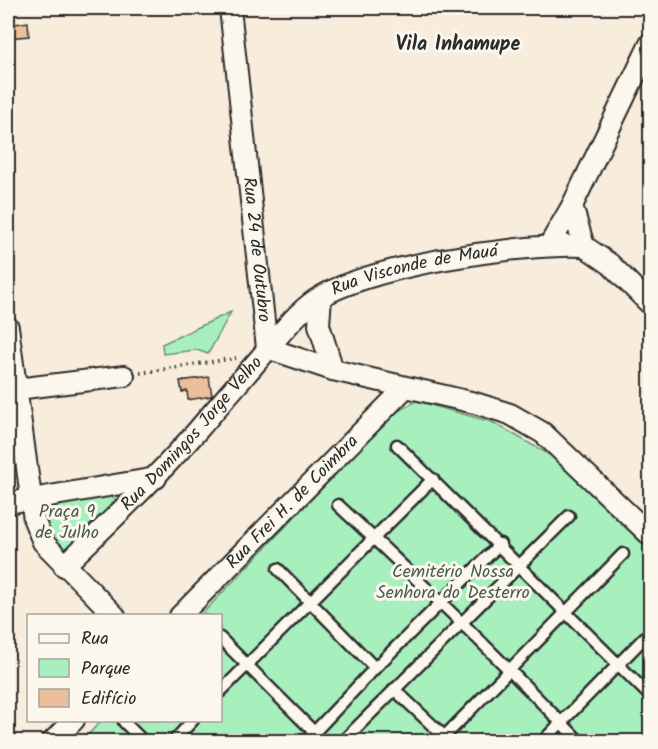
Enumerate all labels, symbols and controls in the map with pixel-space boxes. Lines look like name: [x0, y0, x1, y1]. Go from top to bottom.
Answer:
district label: Vila Inhamupe: [396, 29, 520, 61]
street label: Rua 24 de Outubro: [234, 176, 279, 324]
street label: Rua Visconde de Mauá: [326, 237, 501, 304]
street label: Rua Domingos Jorge Velho: [114, 350, 270, 518]
street label: Rua Frei H. de Coimbra: [219, 428, 366, 576]
park label: Praça 9 de Julho: [35, 498, 99, 548]
park label: Cemitério Nossa Senhora do Desterro: [376, 558, 530, 608]
legend: [27, 614, 222, 722]
text: Rua: [81, 625, 109, 654]
text: Parque: [81, 655, 130, 684]
text: Edifício: [81, 685, 136, 714]

